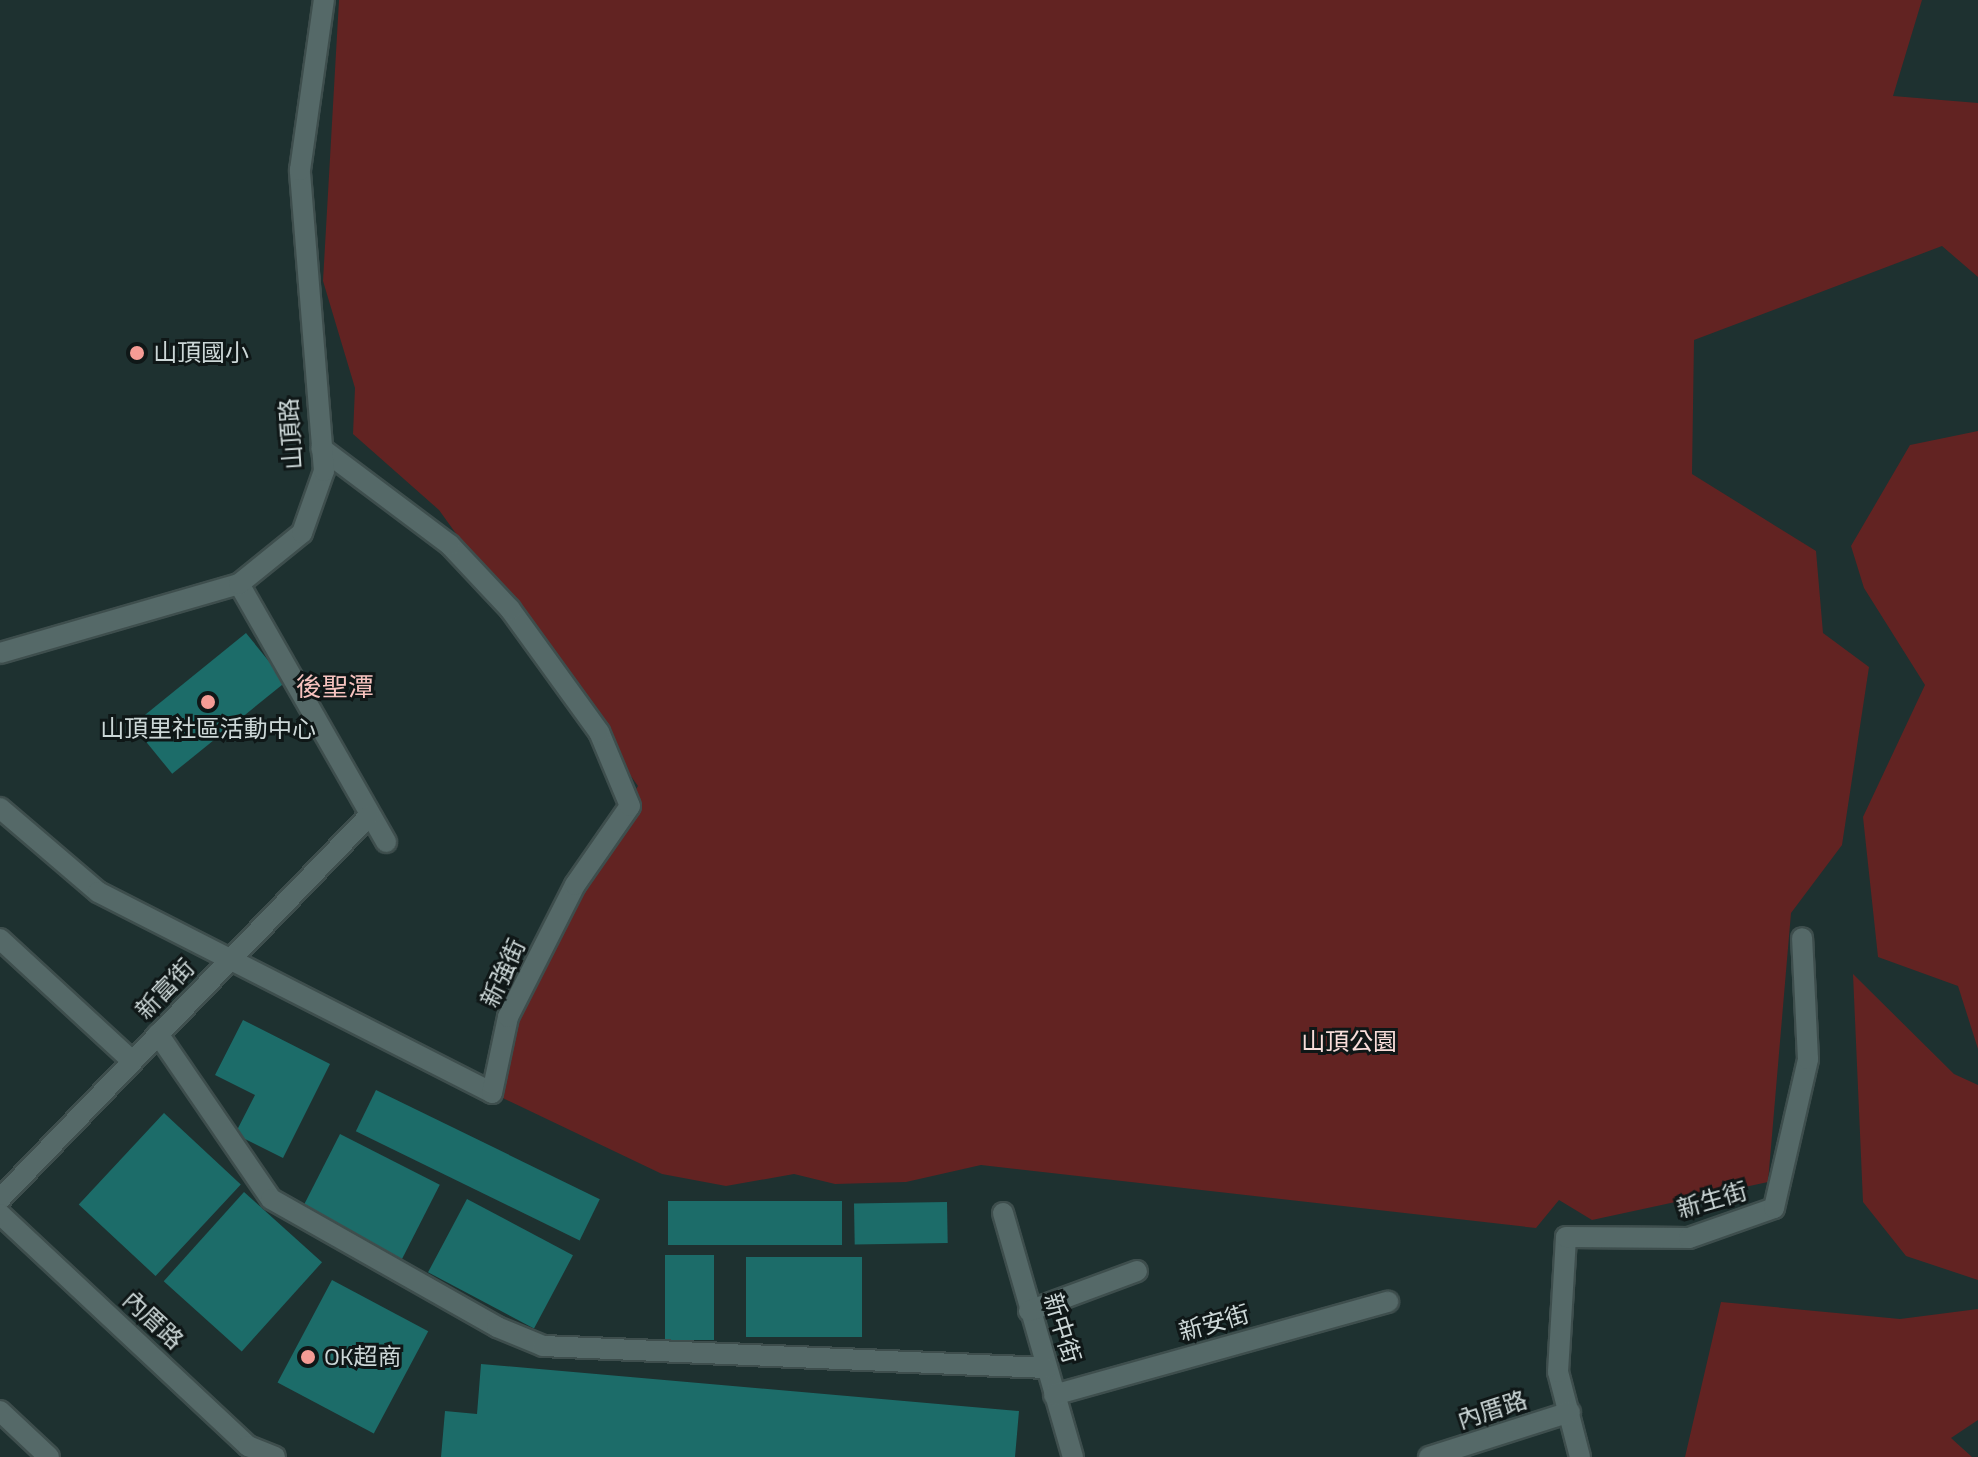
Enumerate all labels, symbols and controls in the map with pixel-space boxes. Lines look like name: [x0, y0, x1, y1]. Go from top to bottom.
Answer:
place label: 山頂國小: [153, 339, 249, 367]
marker: 山頂國小: [128, 344, 146, 362]
street label: 山頂路: [274, 397, 308, 471]
district label: 後聖潭: [296, 671, 374, 703]
marker: 山頂里社區活動中心: [199, 693, 217, 711]
place label: 山頂里社區活動中心: [100, 715, 316, 743]
street label: 新強街: [475, 934, 531, 1012]
street label: 新富街: [130, 953, 200, 1025]
park label: 山頂公園: [1301, 1028, 1397, 1056]
street label: 新生街: [1673, 1176, 1751, 1224]
street label: 內厝路: [117, 1285, 189, 1355]
street label: 新中街: [1038, 1289, 1086, 1367]
street label: 新安街: [1175, 1299, 1253, 1347]
place label: OK超商: [324, 1343, 401, 1371]
marker: OK超商: [299, 1348, 317, 1366]
street label: 內厝路: [1453, 1385, 1531, 1435]

